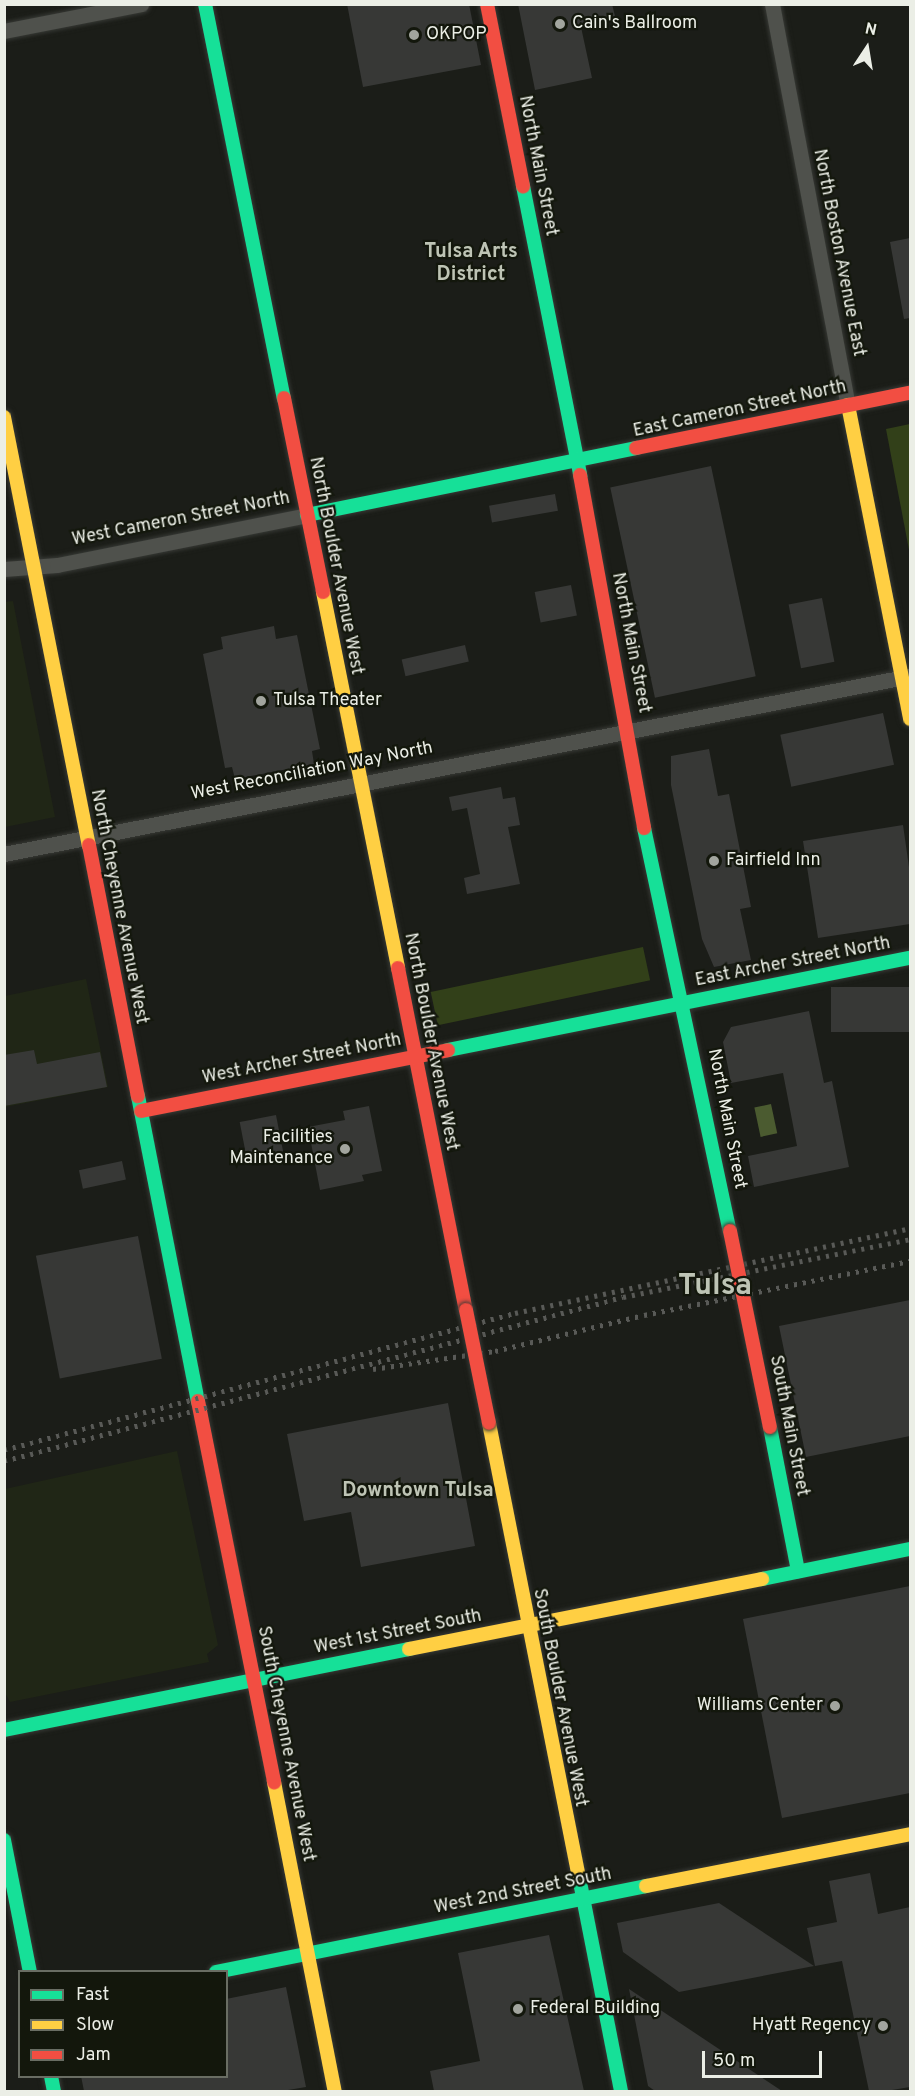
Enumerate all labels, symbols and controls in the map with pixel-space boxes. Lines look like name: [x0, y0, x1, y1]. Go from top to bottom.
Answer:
place label: Cain's Ballroom: [572, 13, 697, 35]
marker: Cain's Ballroom: [553, 17, 567, 31]
north arrow: [837, 18, 897, 78]
text: N: [863, 19, 878, 41]
place label: OKPOP: [426, 24, 487, 46]
marker: OKPOP: [407, 28, 421, 42]
street label: North Main Street: [513, 94, 561, 238]
street label: North Boston Avenue East: [807, 147, 869, 359]
district label: Tulsa Arts District: [424, 240, 518, 287]
street label: East Cameron Street North: [631, 377, 849, 443]
street label: North Boulder Avenue West: [303, 455, 367, 677]
street label: West Cameron Street North: [70, 488, 292, 552]
street label: North Main Street: [606, 571, 654, 715]
place label: Tulsa Theater: [273, 690, 383, 712]
marker: Tulsa Theater: [254, 694, 268, 708]
street label: West Reconciliation Way North: [189, 738, 435, 806]
street label: North Cheyenne Avenue West: [85, 787, 151, 1027]
place label: Fairfield Inn: [726, 850, 821, 872]
marker: Fairfield Inn: [707, 854, 721, 868]
street label: North Boulder Avenue West: [398, 931, 462, 1153]
street label: East Archer Street North: [693, 933, 893, 993]
street label: West Archer Street North: [200, 1030, 404, 1090]
street label: North Main Street: [702, 1047, 750, 1191]
place label: Facilities Maintenance: [230, 1128, 333, 1170]
marker: Facilities Maintenance: [338, 1142, 352, 1156]
district label: Tulsa: [678, 1269, 752, 1305]
street label: South Main Street: [764, 1354, 812, 1498]
district label: Downtown Tulsa: [342, 1479, 494, 1503]
street label: South Boulder Avenue West: [527, 1586, 591, 1810]
street label: West 1st Street South: [312, 1606, 484, 1660]
street label: South Cheyenne Avenue West: [251, 1624, 319, 1864]
place label: Williams Center: [697, 1695, 823, 1717]
marker: Williams Center: [828, 1699, 842, 1713]
street label: West 2nd Street South: [432, 1864, 614, 1920]
legend: [18, 1970, 228, 2078]
text: Fast: [76, 1984, 109, 2007]
place label: Federal Building: [530, 1998, 660, 2020]
marker: Federal Building: [511, 2002, 525, 2016]
text: Slow: [76, 2014, 114, 2037]
place label: Hyatt Regency: [752, 2015, 871, 2037]
marker: Hyatt Regency: [876, 2019, 890, 2033]
scale bar: [705, 2039, 825, 2077]
text: Jam: [76, 2044, 111, 2067]
text: 50 m: [713, 2050, 755, 2073]

